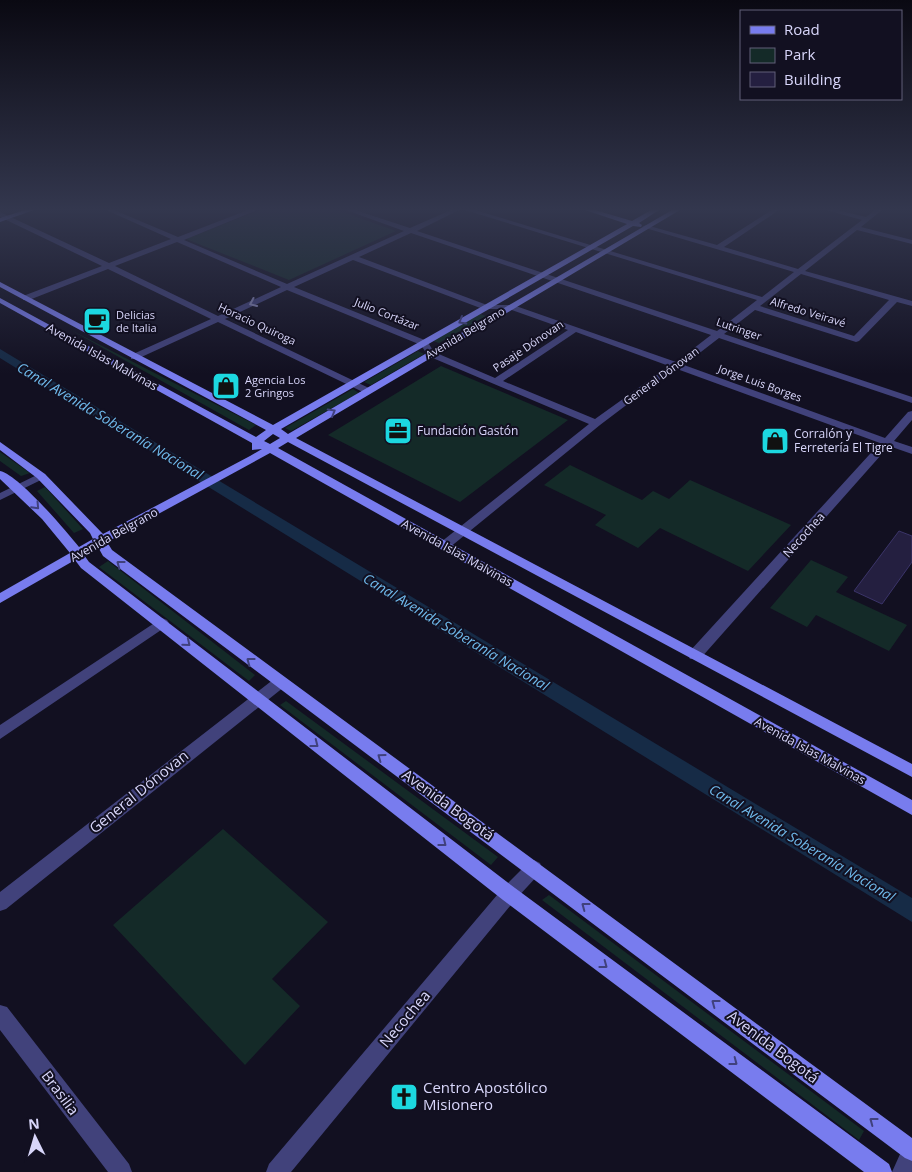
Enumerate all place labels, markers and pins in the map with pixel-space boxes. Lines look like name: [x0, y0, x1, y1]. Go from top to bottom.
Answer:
cafe icon: Delicias de Italia: [82, 306, 112, 336]
place label: Delicias de Italia: [116, 307, 157, 335]
shop icon: Agencia Los 2 Gringos: [211, 371, 241, 401]
place label: Agencia Los 2 Gringos: [245, 372, 305, 400]
office icon: Fundación Gastón: [383, 416, 413, 446]
place label: Fundación Gastón: [417, 422, 518, 439]
place label: Corralón y Ferretería El Tigre: [794, 425, 893, 456]
shop icon: Corralón y Ferretería El Tigre: [760, 426, 790, 456]
place label: Centro Apostólico Misionero: [423, 1077, 547, 1114]
church icon: Centro Apostólico Misionero: [389, 1082, 419, 1112]

